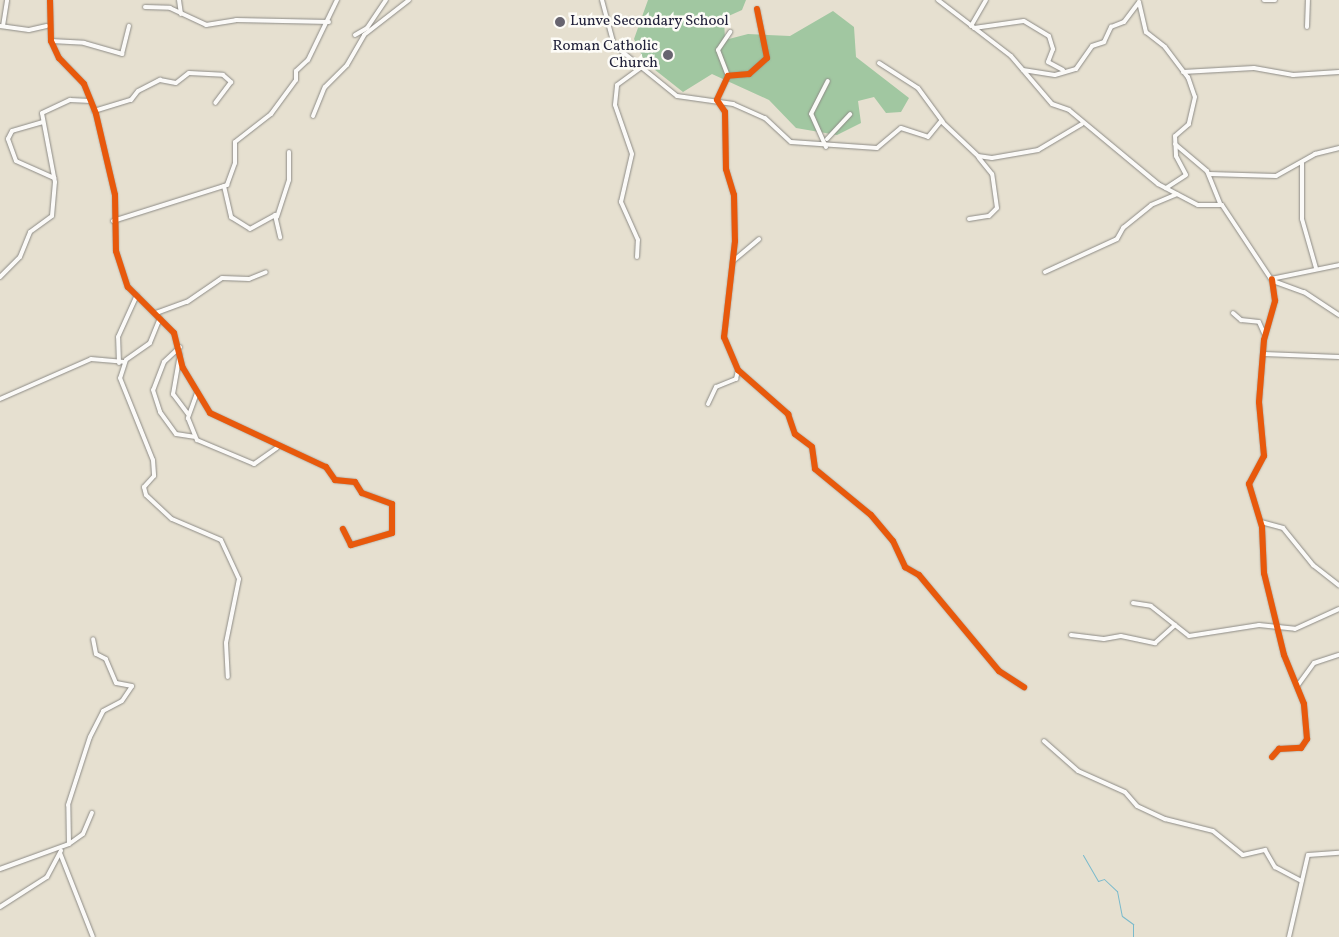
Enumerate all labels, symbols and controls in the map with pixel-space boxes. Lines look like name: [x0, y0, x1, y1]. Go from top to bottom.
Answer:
place label: Lunve Secondary School: [570, 13, 729, 31]
marker: Lunve Secondary School: [554, 16, 566, 28]
place label: Roman Catholic Church: [553, 37, 658, 72]
marker: Roman Catholic Church: [662, 49, 674, 61]

